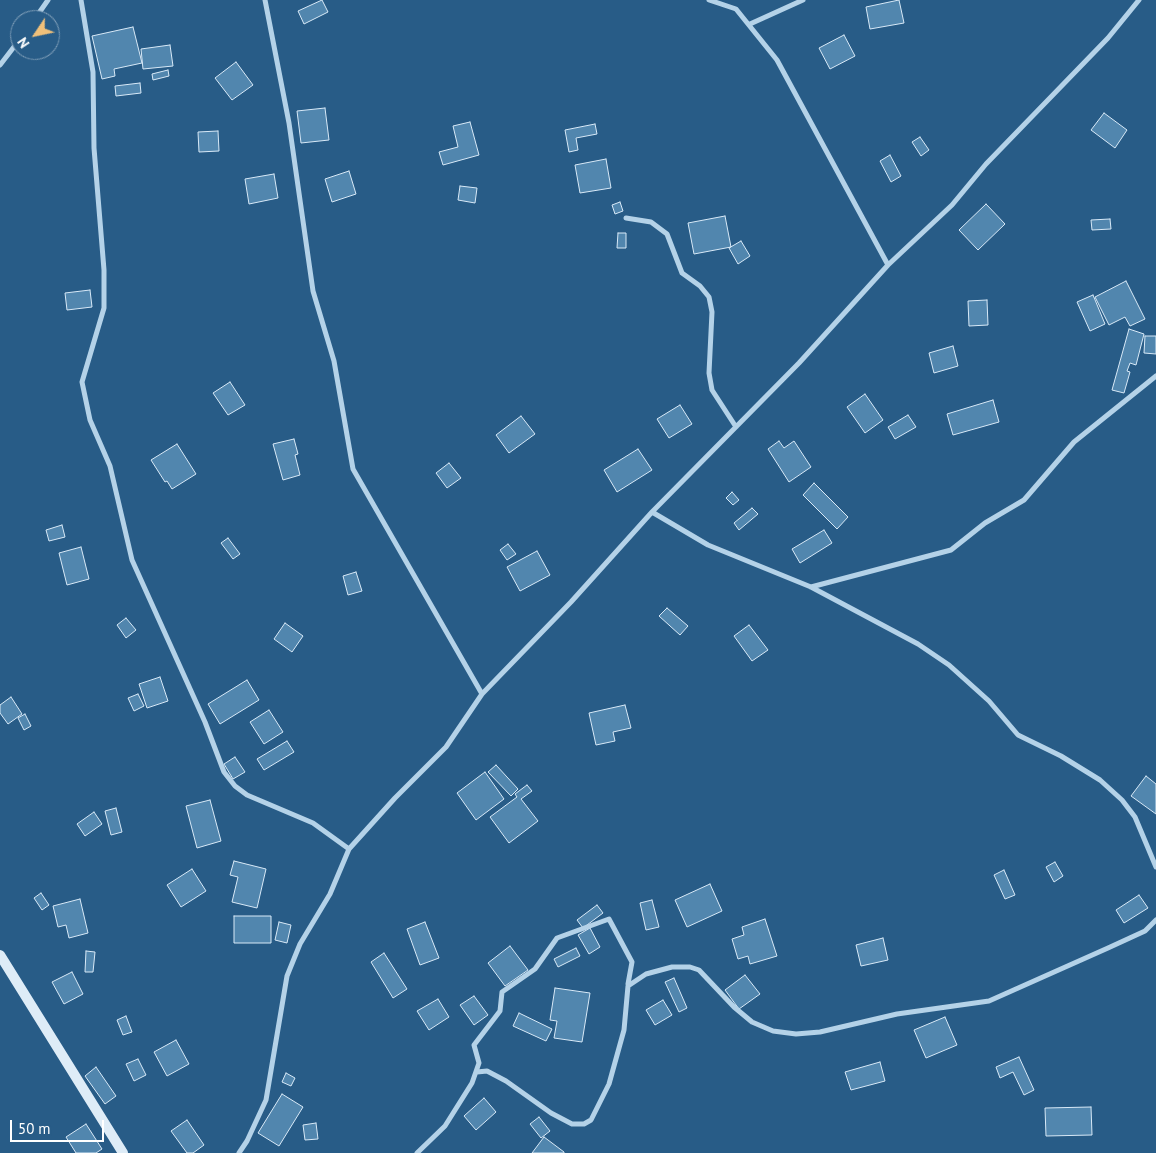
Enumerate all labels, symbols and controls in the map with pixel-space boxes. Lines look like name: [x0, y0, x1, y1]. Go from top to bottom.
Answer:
north arrow: [10, 10, 60, 60]
text: N: [13, 34, 33, 52]
scale bar: [12, 1110, 106, 1142]
text: 50 m: [18, 1119, 51, 1138]

